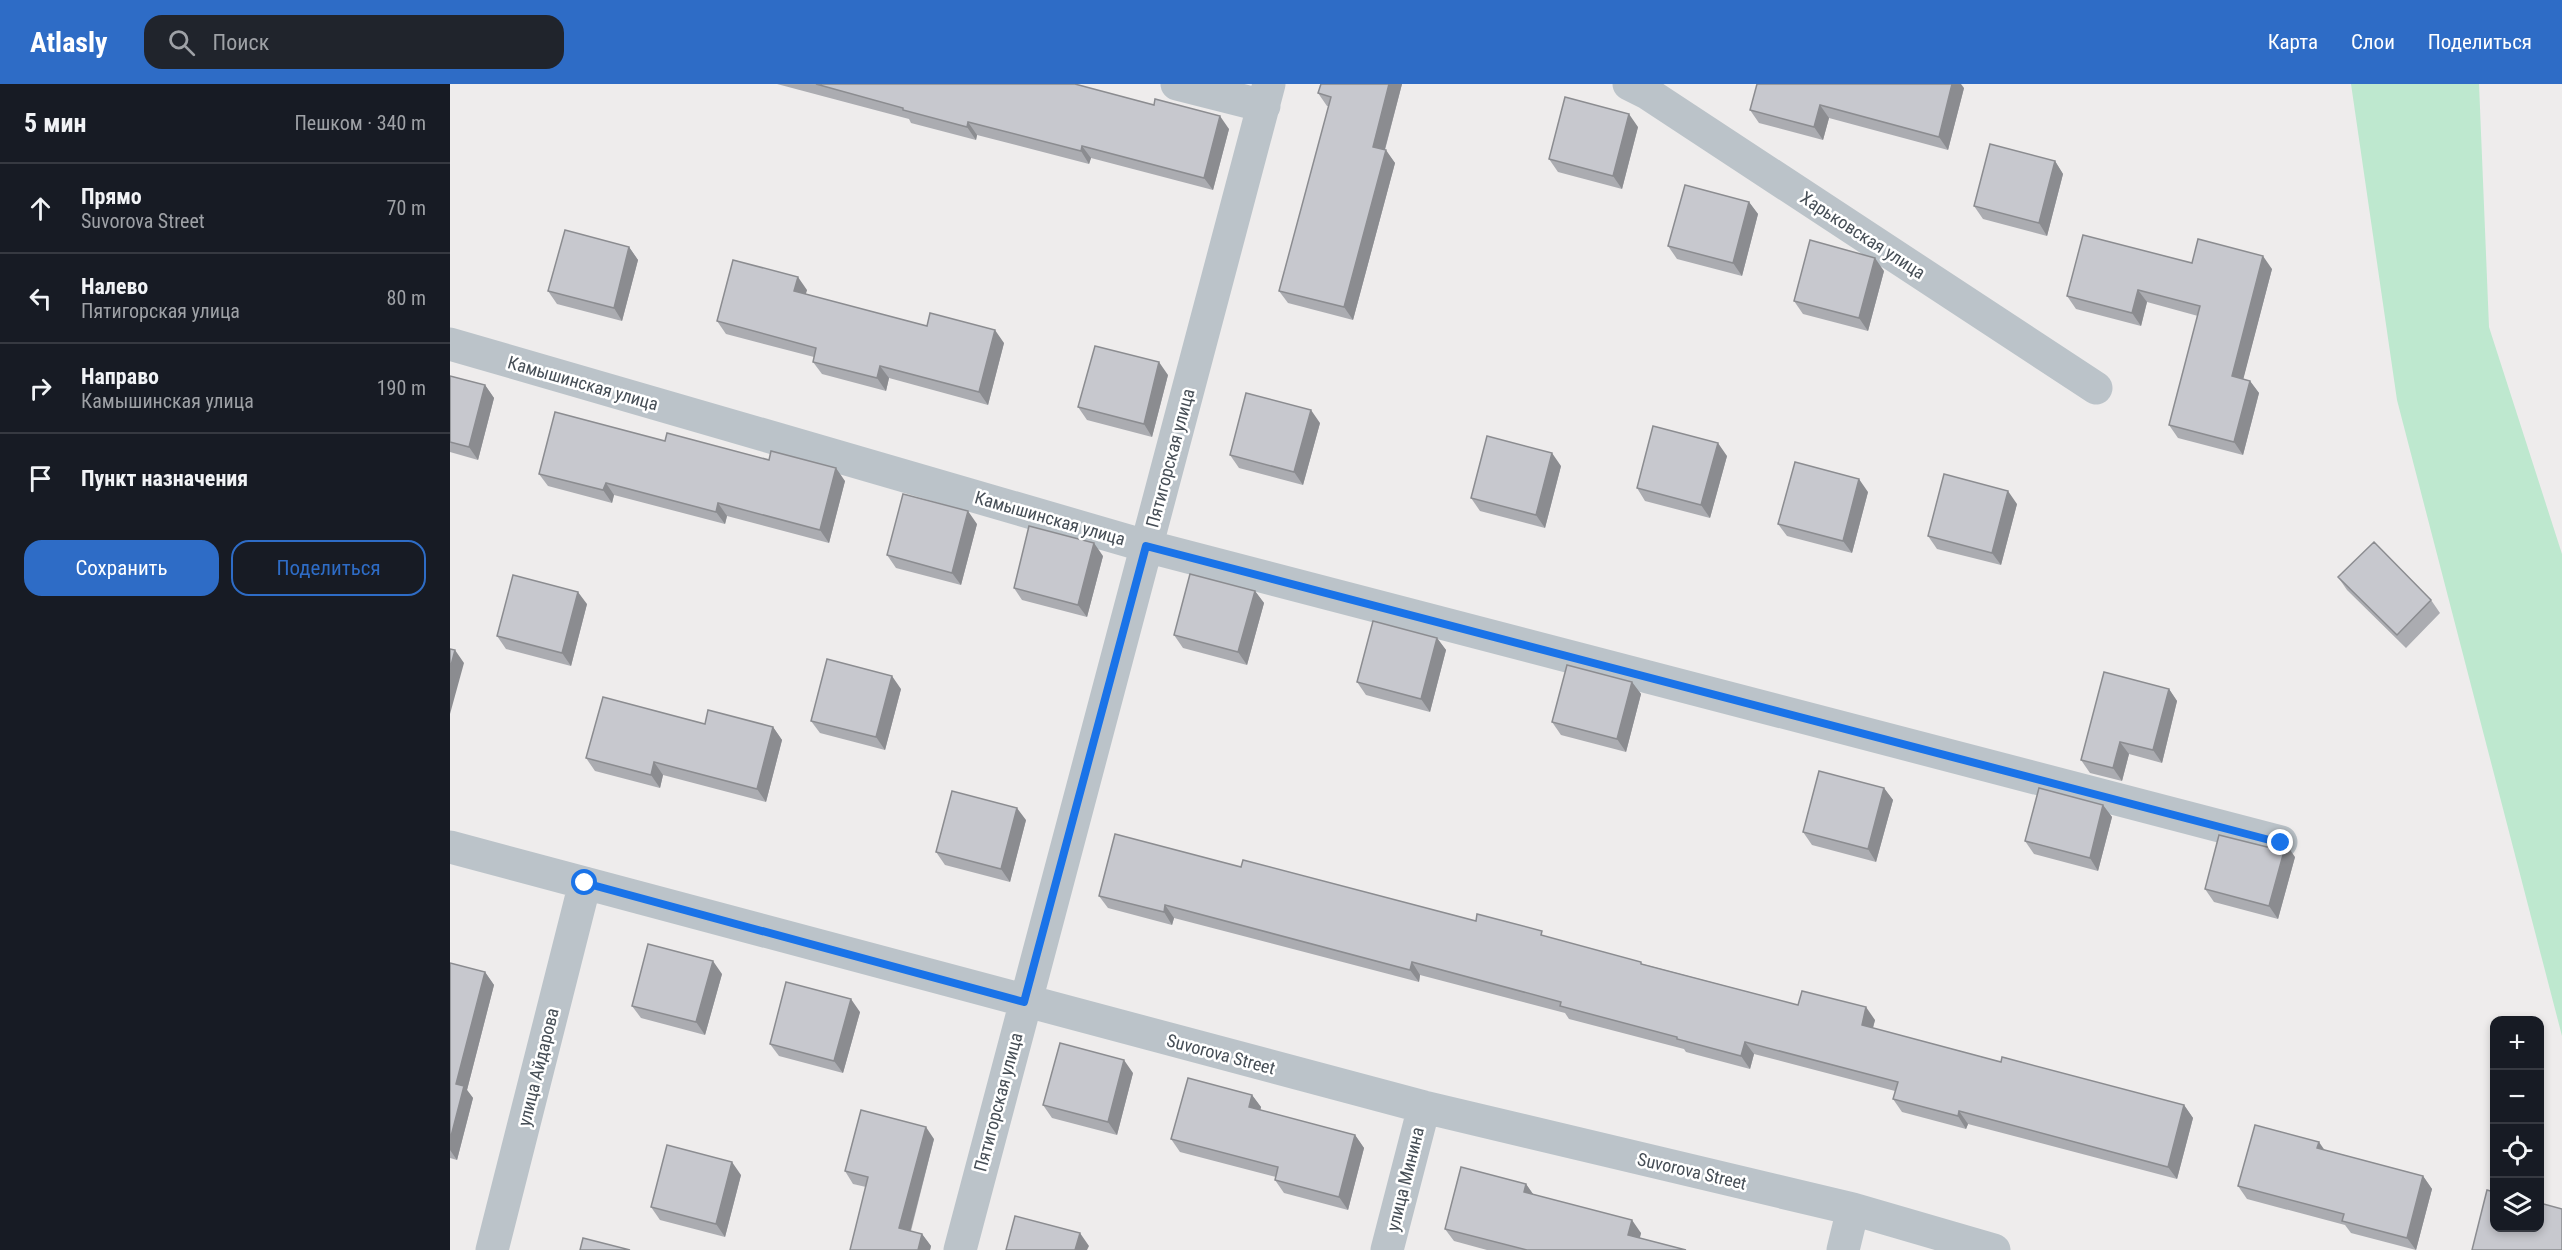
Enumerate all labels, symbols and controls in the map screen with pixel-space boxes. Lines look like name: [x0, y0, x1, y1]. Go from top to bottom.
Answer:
search box: [144, 15, 564, 69]
text: Atlasly: [30, 26, 108, 59]
icon: search: [165, 26, 198, 59]
text: Поиск: [213, 30, 269, 55]
text: Карта: [2268, 30, 2318, 54]
text: Слои: [2351, 30, 2395, 54]
text: Поделиться: [2428, 30, 2532, 54]
text: 5 мин: [24, 108, 86, 138]
text: Пешком · 340 m: [294, 111, 426, 135]
text: Прямо: [81, 184, 142, 209]
street label: Харьковская улица: [1797, 187, 1929, 283]
icon: ahead: [24, 192, 57, 225]
text: 70 m: [387, 196, 426, 220]
text: Suvorova Street: [81, 209, 205, 233]
text: Налево: [81, 274, 148, 299]
icon: left: [24, 282, 57, 315]
text: 80 m: [387, 286, 426, 310]
text: Пятигорская улица: [81, 299, 240, 323]
street label: Камышинская улица: [505, 351, 661, 415]
text: Направо: [81, 364, 159, 389]
icon: right: [24, 372, 57, 405]
text: 190 m: [377, 376, 426, 400]
street label: Пятигорская улица: [1141, 386, 1199, 530]
text: Камышинская улица: [81, 389, 254, 413]
icon: arrive: [24, 462, 57, 495]
text: Пункт назначения: [81, 466, 248, 491]
street label: Камышинская улица: [972, 486, 1128, 550]
button: Сохранить: [24, 540, 219, 596]
button: Поделиться: [231, 540, 426, 596]
route end: [2267, 829, 2293, 855]
route start: [571, 869, 597, 895]
street label: улица Айдарова: [513, 1006, 563, 1128]
map controls: [2490, 1016, 2544, 1232]
button: +: [2490, 1016, 2544, 1070]
street label: Suvorova Street: [1164, 1029, 1278, 1079]
street label: Пятигорская улица: [969, 1030, 1027, 1174]
button: −: [2490, 1070, 2544, 1124]
button: locate: [2490, 1124, 2544, 1178]
street label: улица Минина: [1382, 1125, 1428, 1233]
street label: Suvorova Street: [1635, 1148, 1749, 1194]
button: layers: [2490, 1178, 2544, 1232]

